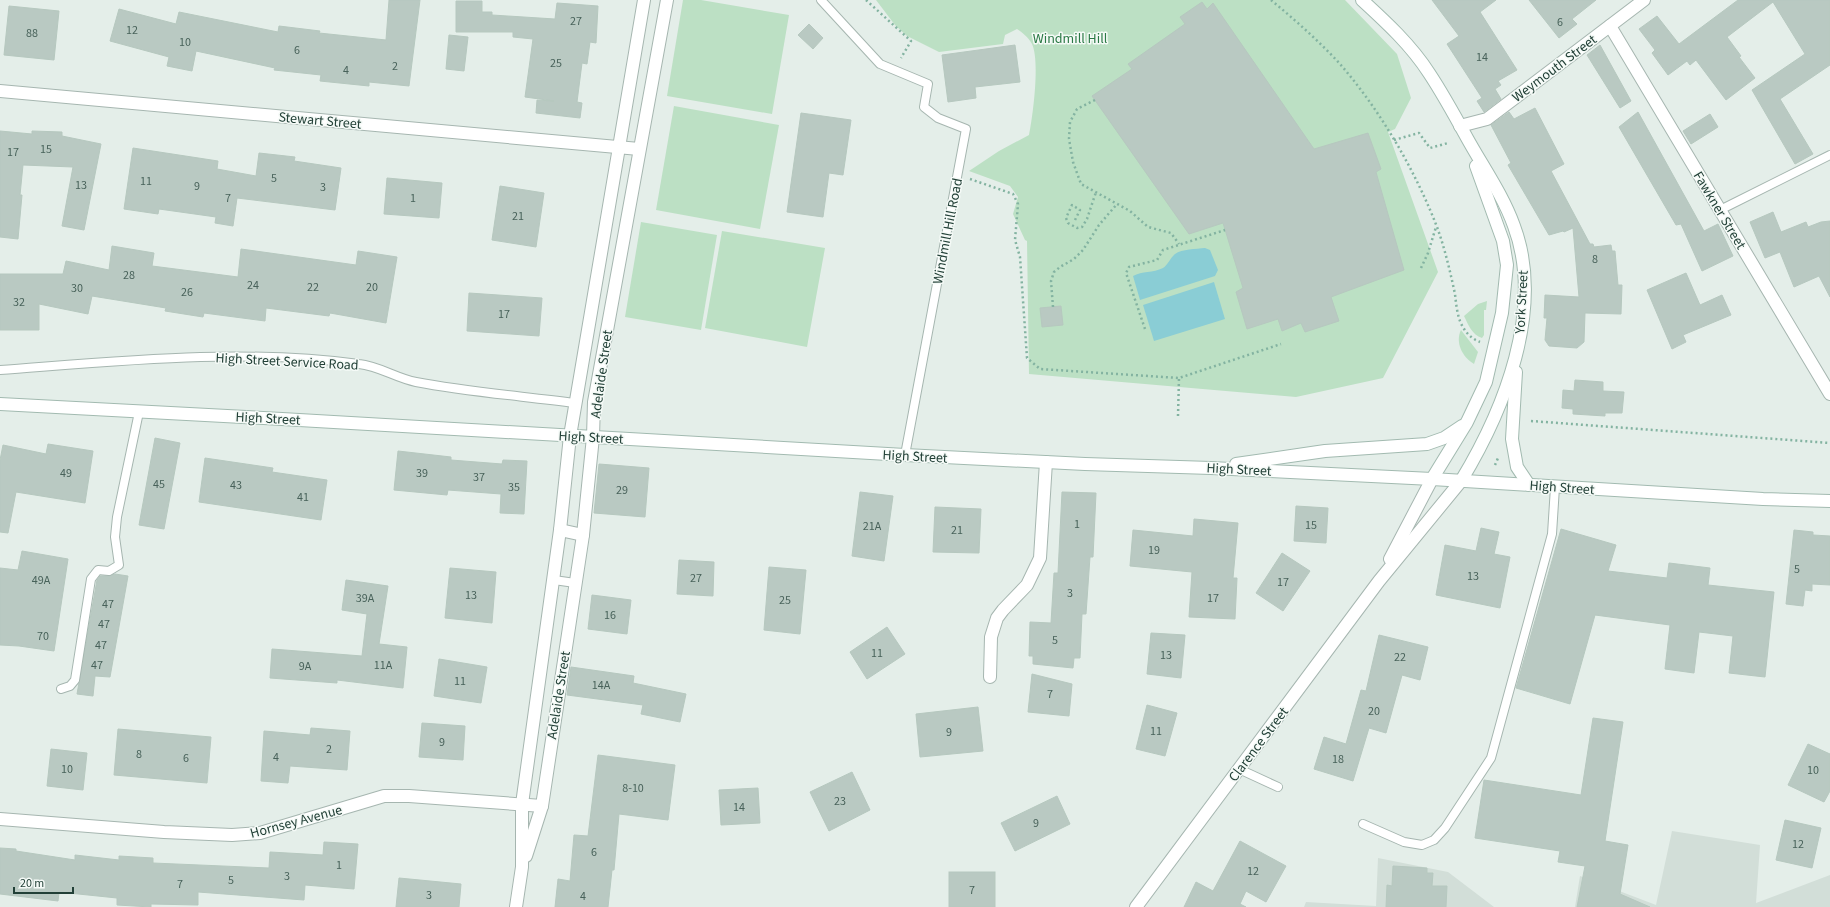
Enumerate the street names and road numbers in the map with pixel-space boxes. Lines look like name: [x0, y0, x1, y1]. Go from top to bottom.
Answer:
street label: Weymouth Street: [1508, 30, 1601, 107]
street label: Stewart Street: [278, 107, 362, 135]
street label: Fawkner Street: [1688, 168, 1750, 254]
street label: Windmill Hill Road: [928, 177, 968, 286]
street label: York Street: [1510, 270, 1534, 335]
street label: Adelaide Street: [586, 328, 618, 420]
street label: High Street Service Road: [215, 348, 359, 376]
street label: High Street: [235, 407, 301, 431]
street label: High Street: [558, 426, 624, 450]
street label: High Street: [882, 445, 948, 469]
street label: High Street: [1206, 458, 1272, 482]
street label: High Street: [1529, 476, 1595, 500]
street label: Adelaide Street: [542, 649, 576, 741]
street label: Clarence Street: [1224, 703, 1294, 786]
street label: Hornsey Avenue: [248, 800, 345, 844]

